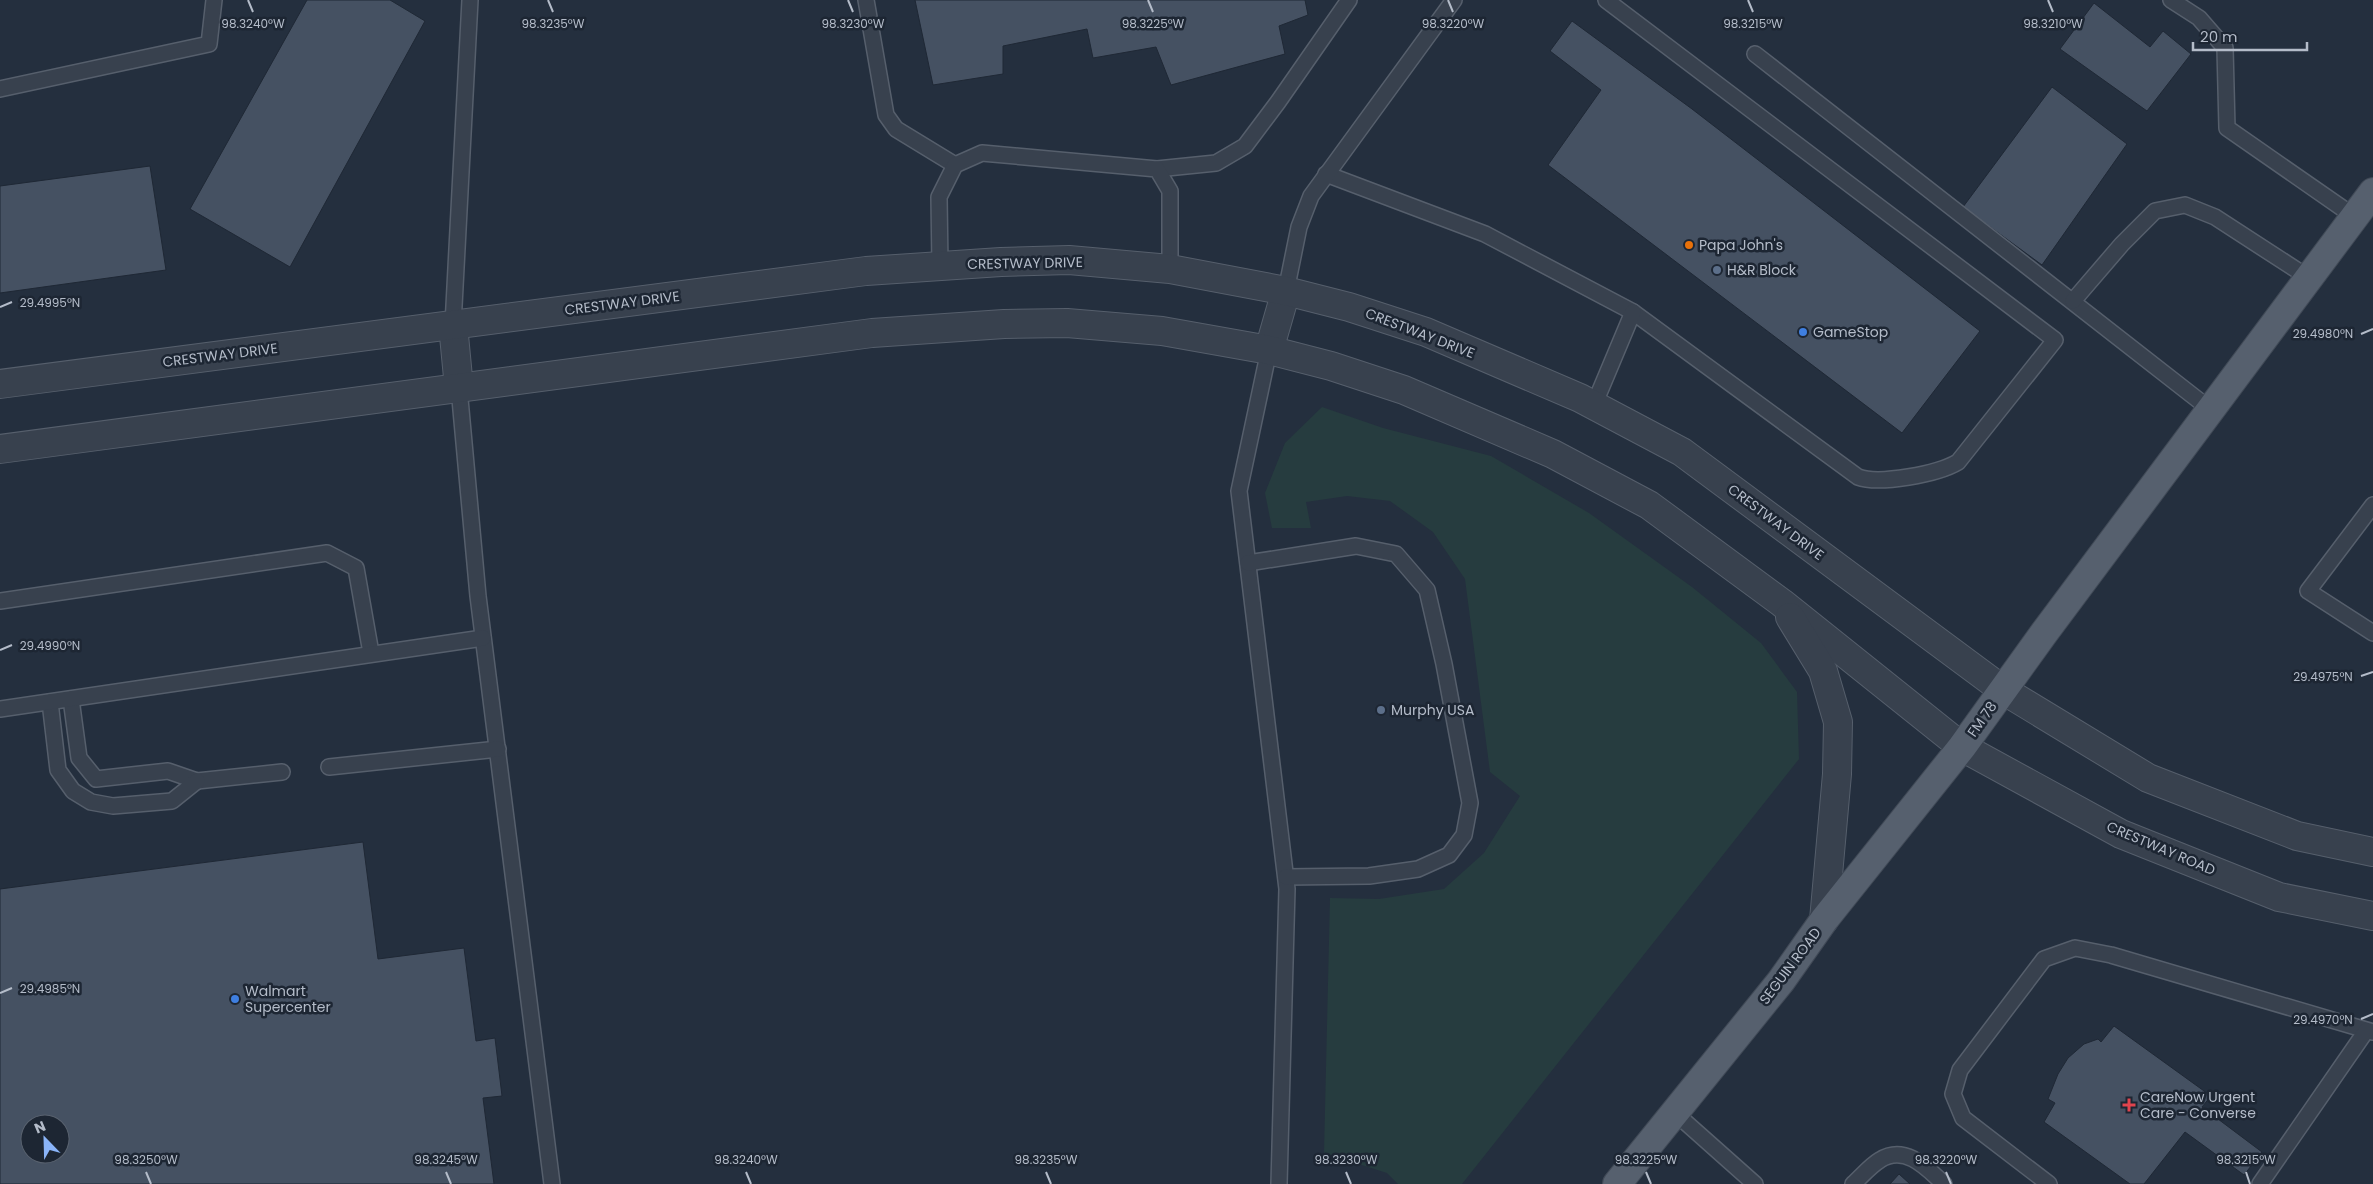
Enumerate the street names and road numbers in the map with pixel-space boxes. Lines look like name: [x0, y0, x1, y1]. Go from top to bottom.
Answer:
street label: CRESTWAY DRIVE: [967, 252, 1083, 274]
street label: CRESTWAY DRIVE: [563, 286, 681, 320]
street label: CRESTWAY DRIVE: [1362, 303, 1478, 363]
street label: CRESTWAY DRIVE: [161, 338, 279, 372]
street label: CRESTWAY DRIVE: [1724, 479, 1828, 565]
street label: FM 78: [1963, 697, 2002, 741]
street label: CRESTWAY ROAD: [2104, 816, 2218, 880]
street label: SEGUIN ROAD: [1754, 923, 1826, 1009]

